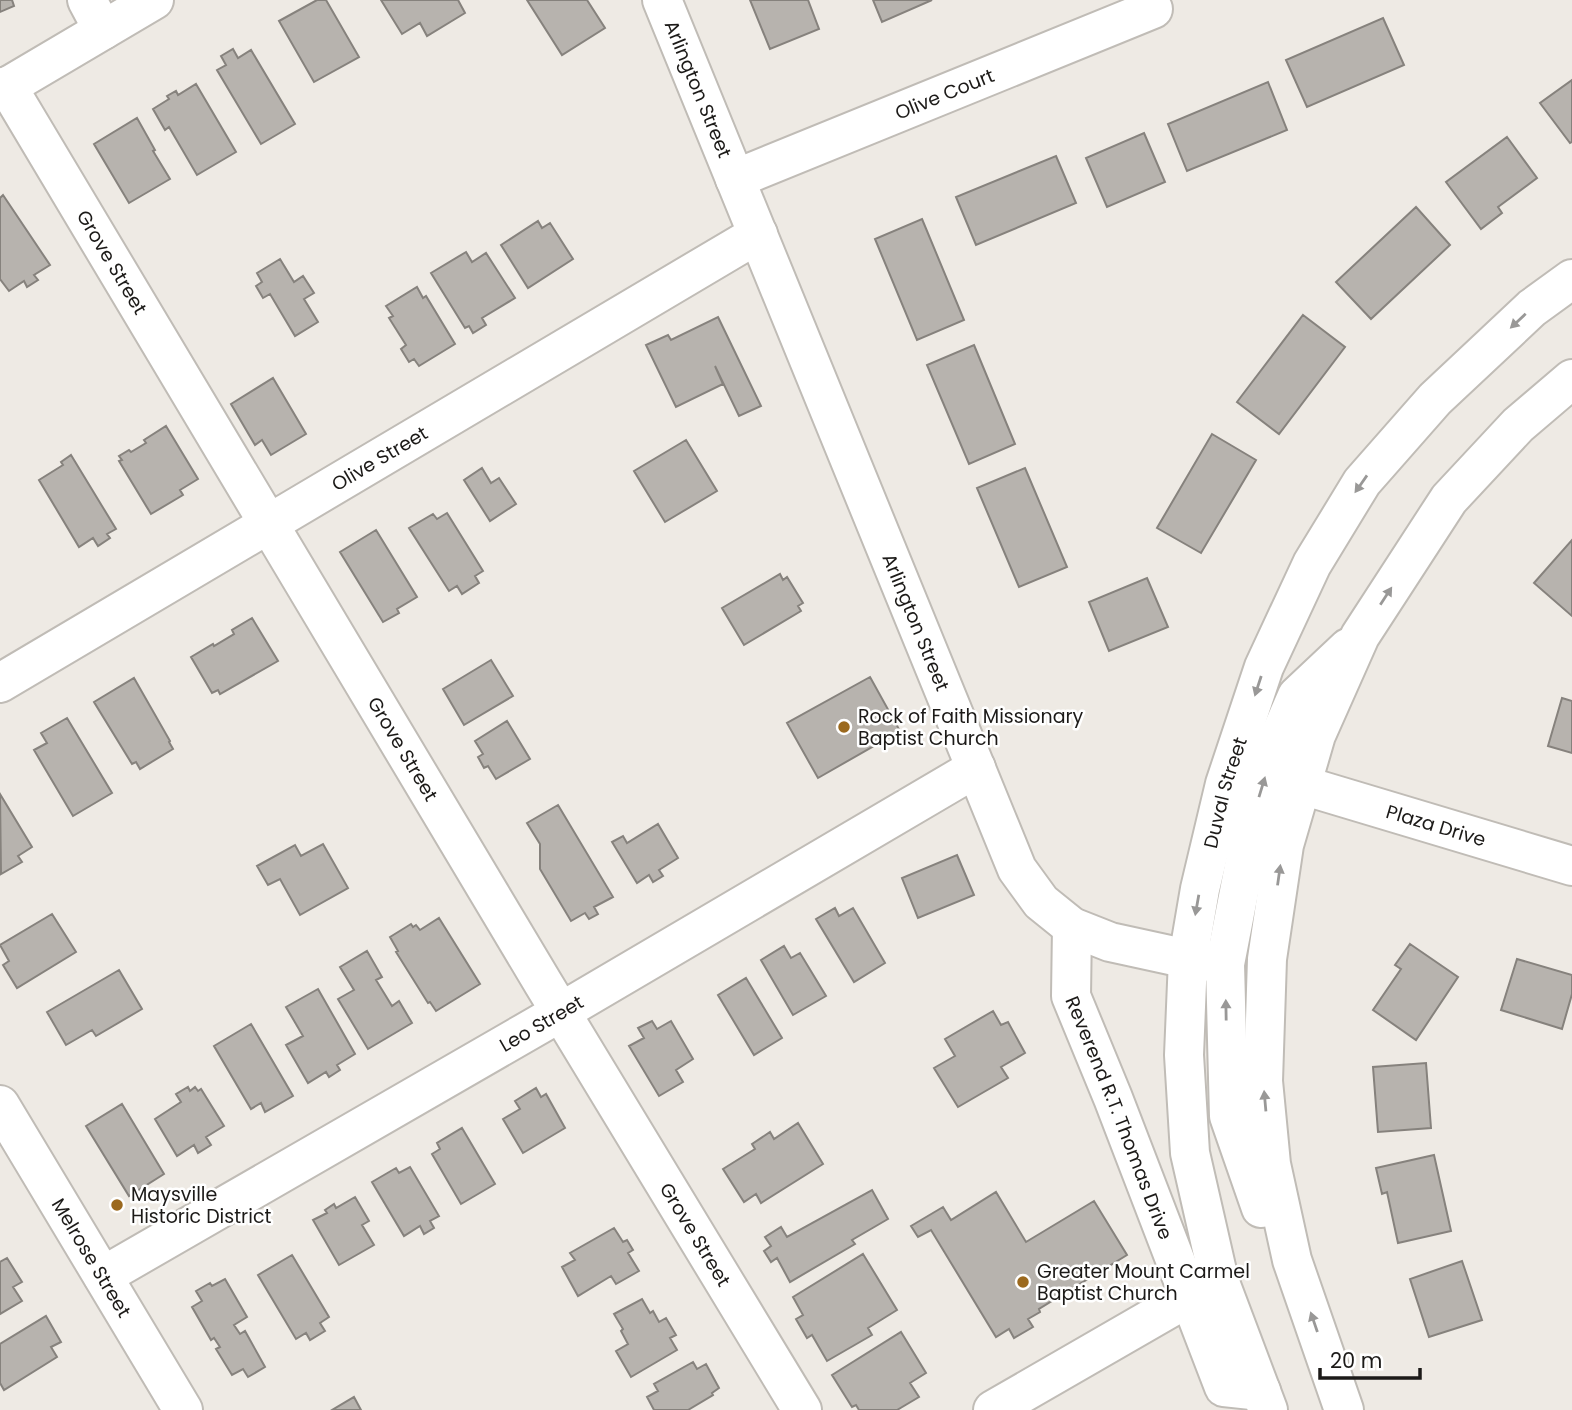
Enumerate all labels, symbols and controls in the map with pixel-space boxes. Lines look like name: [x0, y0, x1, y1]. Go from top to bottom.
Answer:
street label: Arlington Street: [658, 16, 738, 162]
street label: Olive Court: [891, 62, 998, 127]
street label: Grove Street: [70, 205, 153, 320]
one-way arrow: [1510, 312, 1527, 329]
street label: Olive Street: [327, 420, 433, 498]
one-way arrow: [1354, 475, 1368, 494]
street label: Arlington Street: [876, 549, 956, 695]
one-way arrow: [1380, 586, 1393, 605]
one-way arrow: [1252, 676, 1262, 697]
street label: Grove Street: [361, 692, 444, 806]
place label: Rock of Faith Missionary Baptist Church: [858, 703, 1084, 752]
marker: Rock of Faith Missionary Baptist Church: [836, 719, 852, 735]
street label: Duval Street: [1197, 733, 1254, 851]
one-way arrow: [1258, 776, 1268, 797]
street label: Plaza Drive: [1383, 798, 1489, 853]
one-way arrow: [1274, 863, 1285, 885]
one-way arrow: [1191, 894, 1202, 916]
street label: Leo Street: [495, 989, 589, 1059]
street label: Reverend R.T. Thomas Drive: [1059, 992, 1179, 1243]
one-way arrow: [1220, 999, 1232, 1021]
one-way arrow: [1259, 1090, 1270, 1112]
street label: Grove Street: [653, 1178, 737, 1292]
place label: Maysville Historic District: [131, 1181, 271, 1230]
street label: Melrose Street: [45, 1193, 137, 1323]
marker: Maysville Historic District: [109, 1197, 125, 1213]
place label: Greater Mount Carmel Baptist Church: [1037, 1258, 1250, 1307]
marker: Greater Mount Carmel Baptist Church: [1015, 1274, 1031, 1290]
one-way arrow: [1308, 1312, 1319, 1333]
scale bar: [1320, 1336, 1420, 1380]
text: 20 m: [1330, 1346, 1383, 1375]

